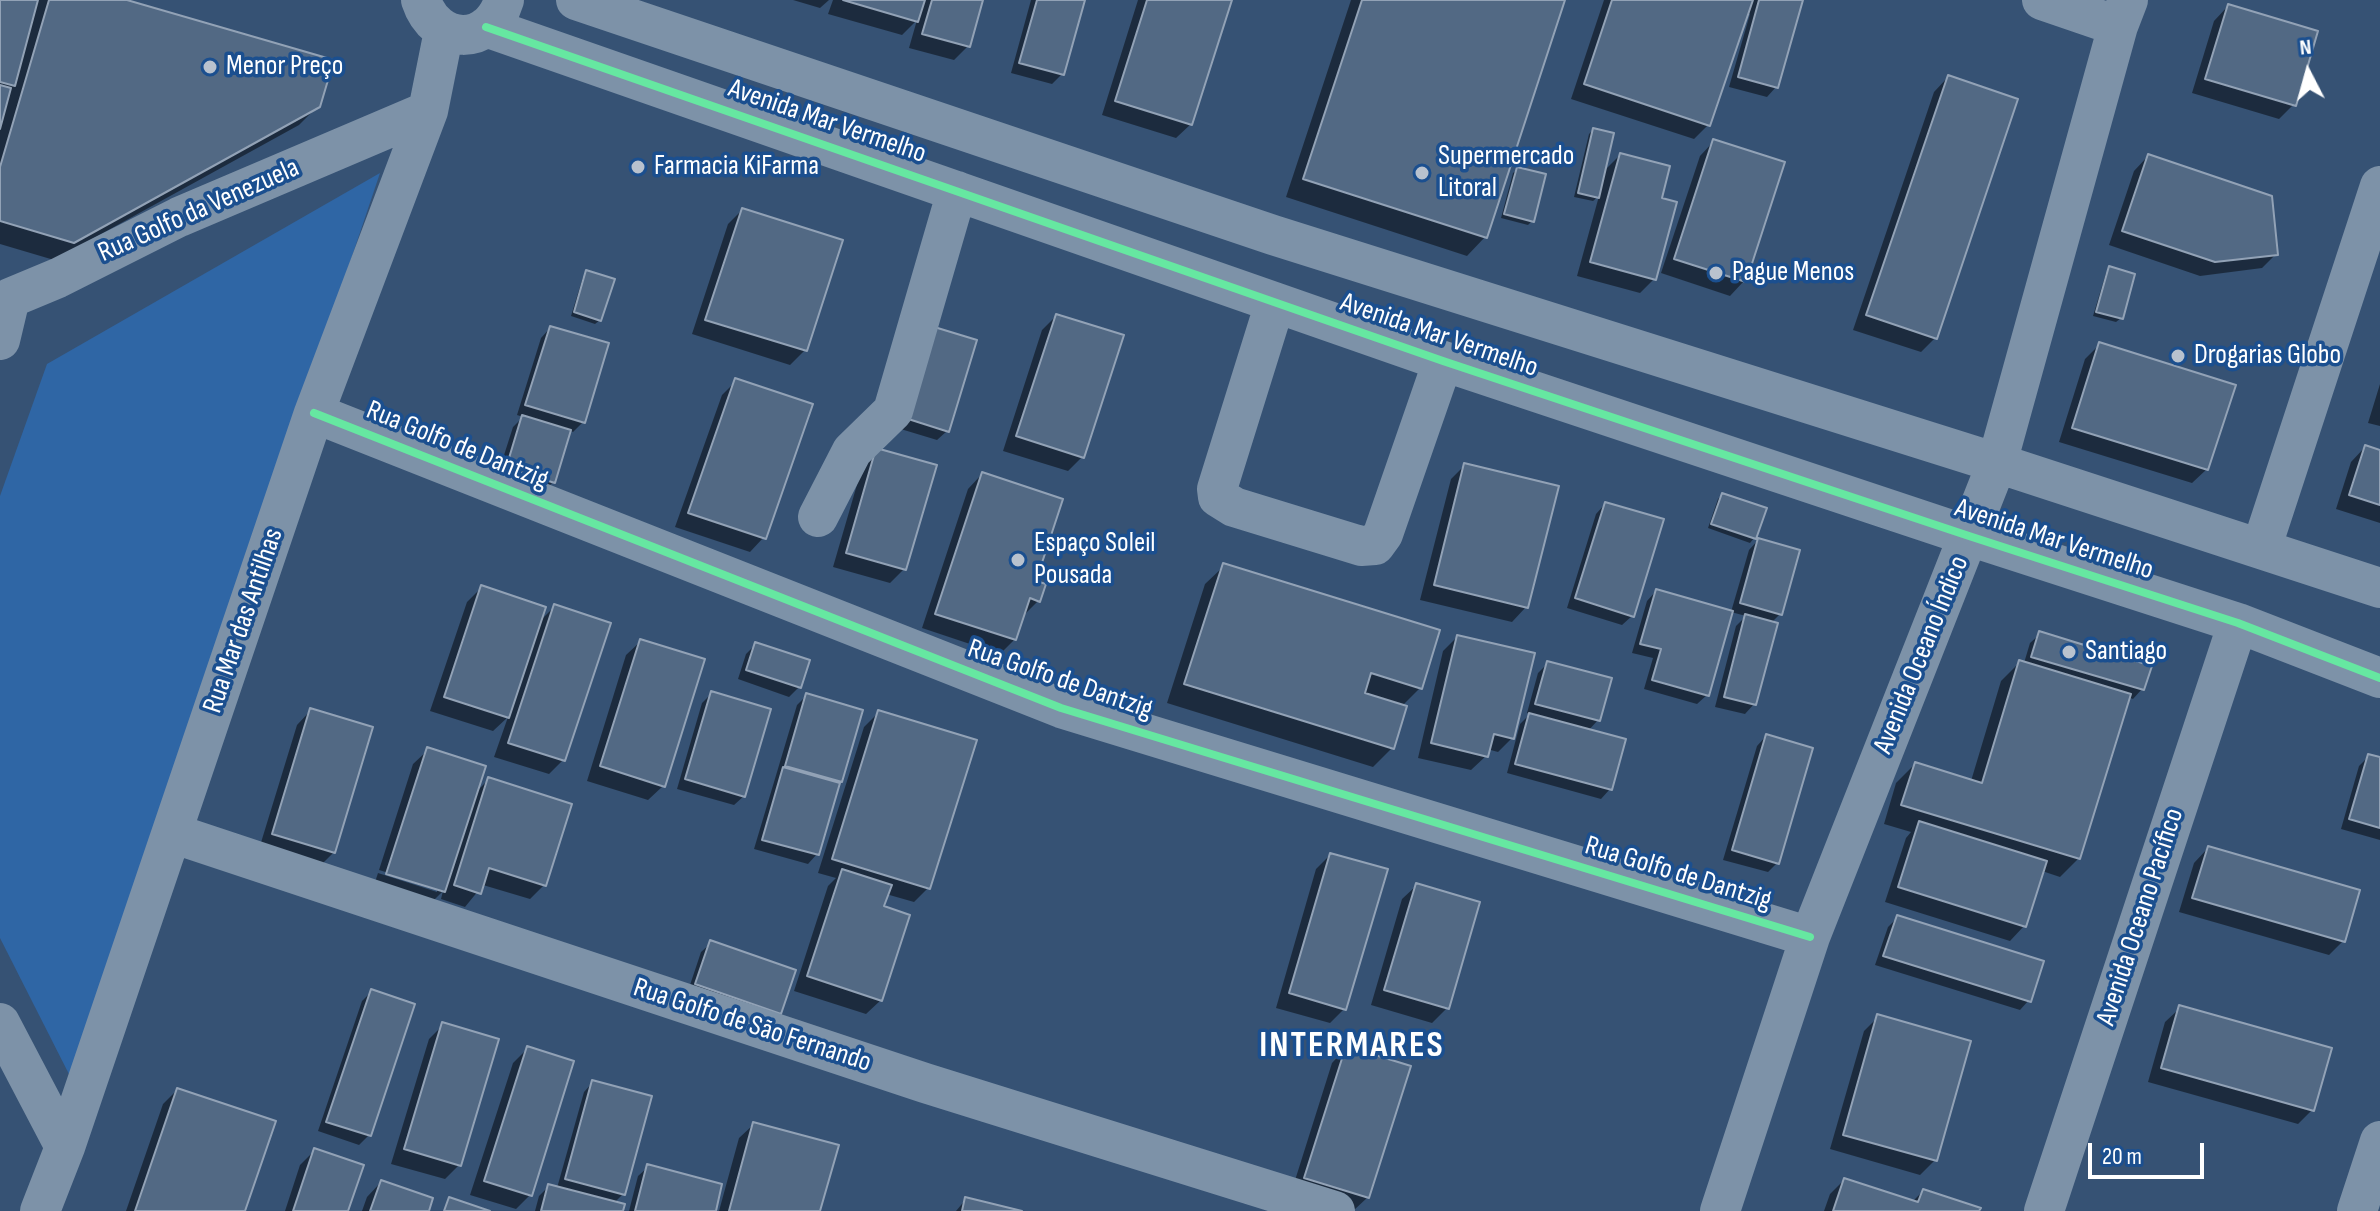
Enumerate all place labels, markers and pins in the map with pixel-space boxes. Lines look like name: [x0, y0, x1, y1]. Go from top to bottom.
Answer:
place label: Menor Preço: [226, 50, 343, 84]
marker: Menor Preço: [201, 58, 219, 76]
place label: Supermercado Litoral: [1438, 140, 1574, 206]
place label: Farmacia KiFarma: [654, 150, 819, 184]
marker: Farmacia KiFarma: [629, 158, 647, 176]
marker: Supermercado Litoral: [1413, 164, 1431, 182]
place label: Pague Menos: [1732, 256, 1854, 290]
marker: Pague Menos: [1707, 264, 1725, 282]
place label: Drogarias Globo: [2194, 339, 2341, 373]
marker: Drogarias Globo: [2169, 347, 2187, 365]
place label: Espaço Soleil Pousada: [1034, 527, 1156, 593]
marker: Espaço Soleil Pousada: [1009, 551, 1027, 569]
place label: Santiago: [2085, 635, 2167, 669]
marker: Santiago: [2060, 643, 2078, 661]

